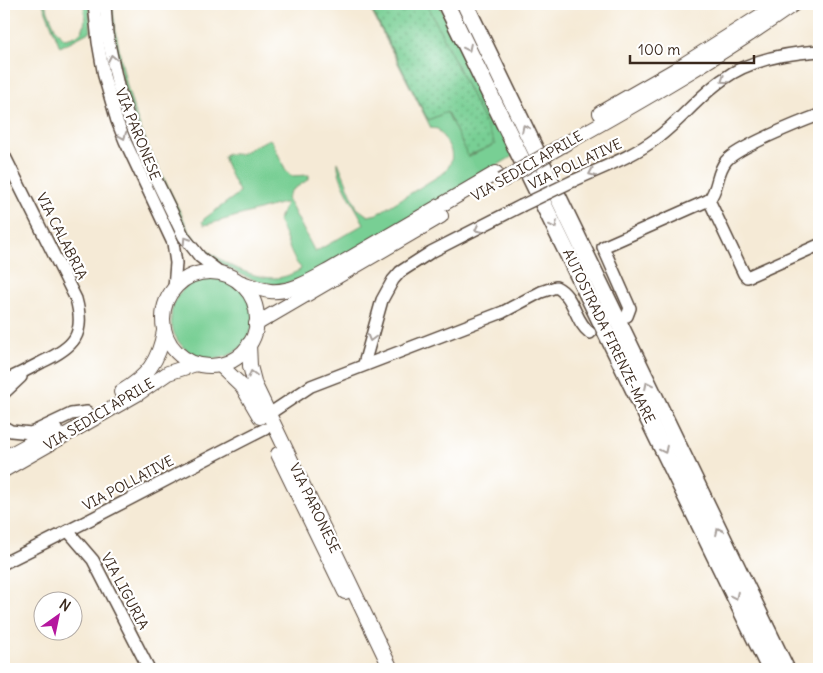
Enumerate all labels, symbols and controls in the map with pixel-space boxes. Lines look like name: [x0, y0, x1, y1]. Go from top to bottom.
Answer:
scale bar: [630, 32, 754, 64]
text: 100 m: [638, 40, 680, 59]
one-way arrow: [462, 42, 472, 51]
one-way arrow: [107, 54, 117, 62]
one-way arrow: [720, 73, 729, 83]
street label: VIA PARONESE: [111, 85, 165, 183]
one-way arrow: [521, 124, 531, 133]
street label: VIA SEDICI APRILE: [468, 127, 586, 205]
one-way arrow: [117, 131, 128, 140]
street label: VIA POLLATIVE: [526, 135, 624, 193]
one-way arrow: [588, 166, 597, 177]
street label: VIA CALABRIA: [32, 190, 92, 282]
one-way arrow: [548, 220, 559, 229]
one-way arrow: [474, 223, 483, 233]
one-way arrow: [183, 236, 193, 245]
street label: AUTOSTRADA FIRENZE-MARE: [559, 246, 659, 426]
one-way arrow: [367, 334, 377, 342]
one-way arrow: [247, 370, 258, 379]
street label: VIA SEDICI APRILE: [41, 374, 157, 454]
one-way arrow: [644, 381, 654, 390]
one-way arrow: [658, 445, 668, 454]
street label: VIA POLLATIVE: [79, 451, 177, 515]
street label: VIA PARONESE: [286, 460, 344, 556]
one-way arrow: [715, 527, 725, 536]
street label: VIA LIGURIA: [97, 550, 153, 632]
north arrow: [32, 590, 82, 640]
one-way arrow: [729, 591, 739, 600]
text: N: [56, 595, 74, 615]

